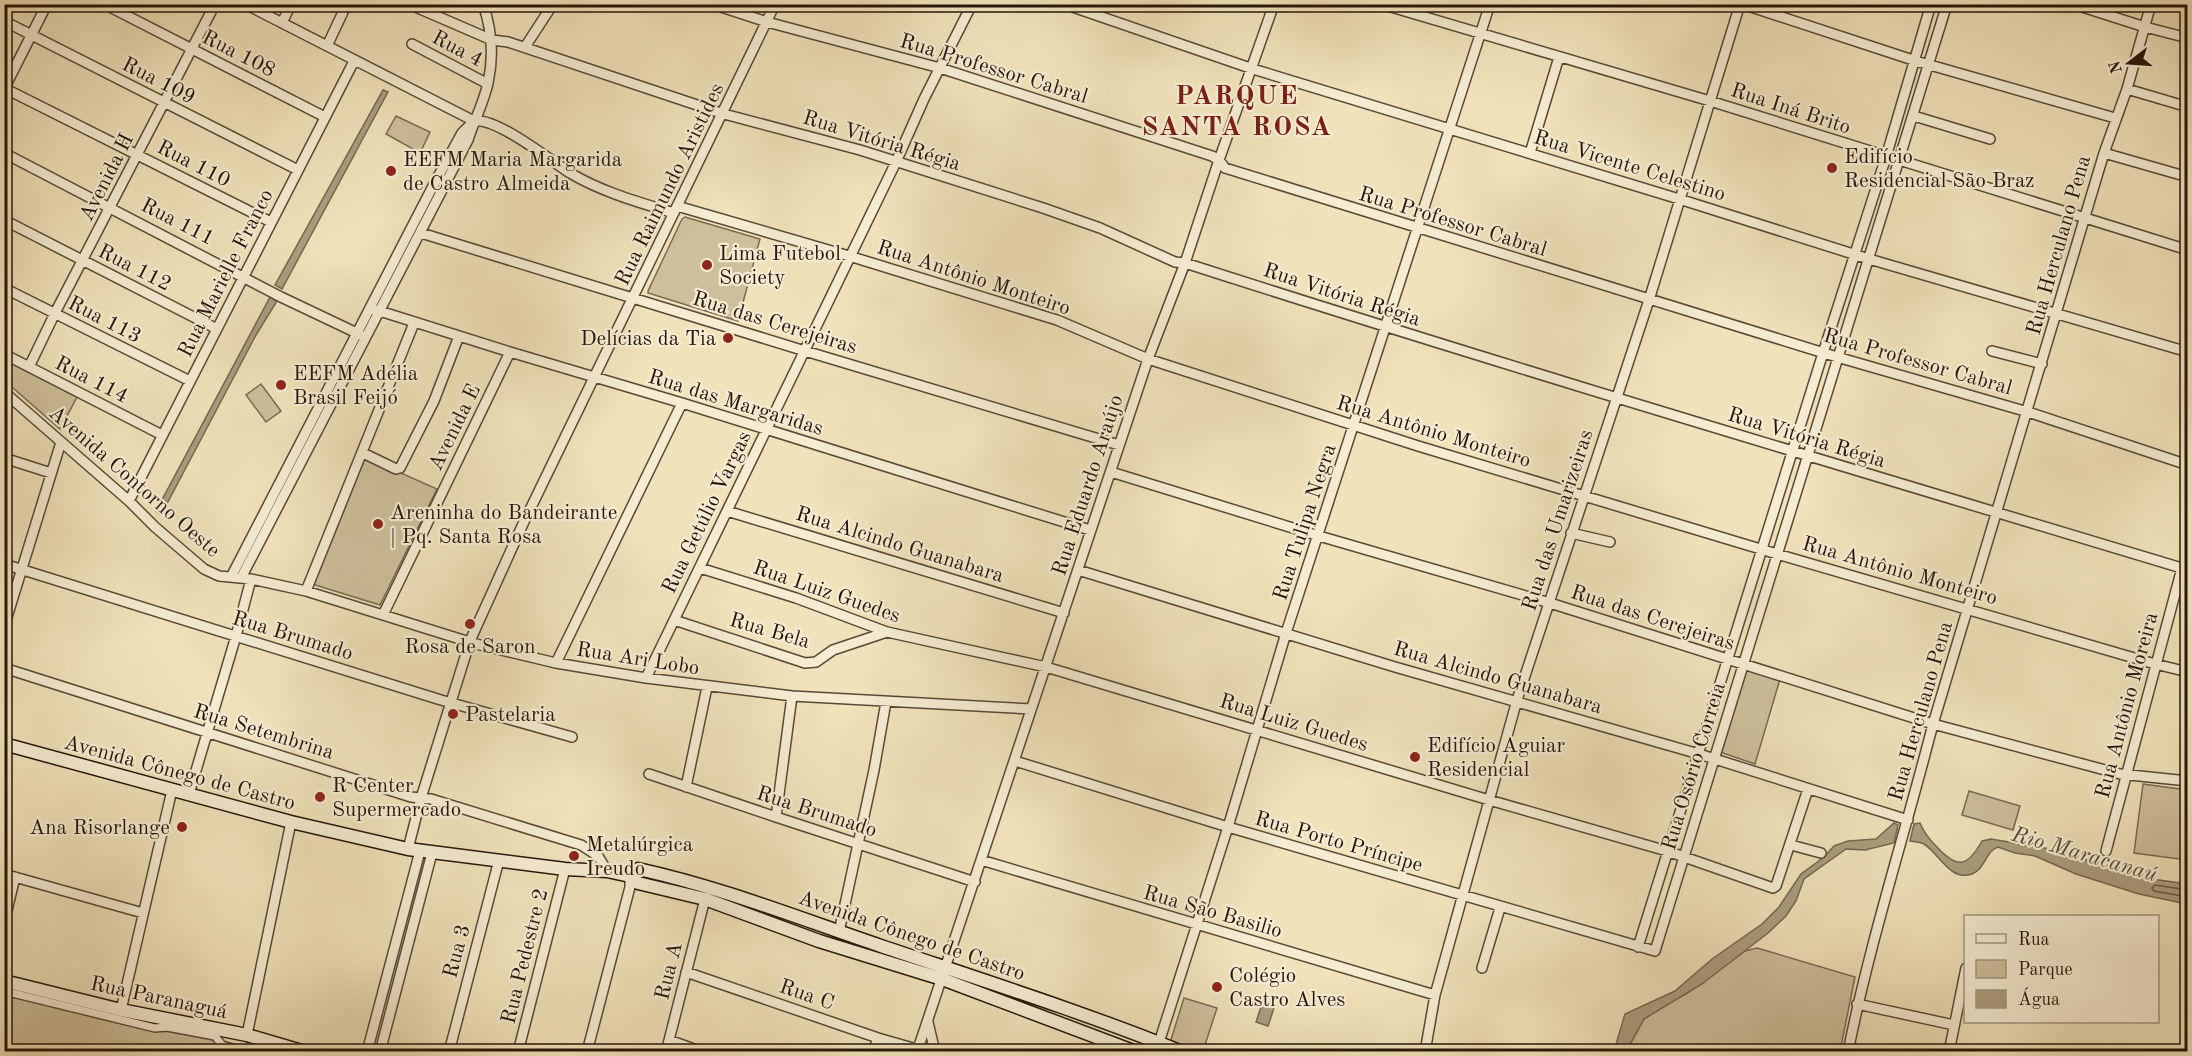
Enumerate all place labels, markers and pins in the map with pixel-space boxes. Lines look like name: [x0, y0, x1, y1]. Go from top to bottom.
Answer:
place label: Edifício Residencial São Braz: [1844, 147, 2035, 192]
place label: EEFM Maria Margarida de Castro Almeida: [403, 150, 622, 195]
marker: Edifício Residencial São Braz: [1825, 161, 1839, 175]
marker: EEFM Maria Margarida de Castro Almeida: [384, 164, 398, 178]
place label: Lima Futebol Society: [719, 244, 841, 289]
marker: Lima Futebol Society: [700, 258, 714, 272]
place label: Delícias da Tia: [580, 329, 716, 350]
marker: Delícias da Tia: [721, 331, 735, 345]
place label: EEFM Adélia Brasil Feijó: [293, 364, 418, 409]
marker: EEFM Adélia Brasil Feijó: [274, 378, 288, 392]
place label: Areninha do Bandeirante | Pq. Santa Rosa: [390, 503, 617, 548]
marker: Areninha do Bandeirante | Pq. Santa Rosa: [371, 517, 385, 531]
marker: Rosa de Saron: [463, 617, 477, 631]
place label: Rosa de Saron: [404, 637, 536, 658]
place label: Pastelaria: [465, 705, 556, 726]
marker: Pastelaria: [446, 707, 460, 721]
place label: Edifício Aguiar Residencial: [1427, 736, 1565, 781]
marker: Edifício Aguiar Residencial: [1408, 750, 1422, 764]
place label: R Center Supermercado: [332, 776, 461, 821]
marker: R Center Supermercado: [313, 790, 327, 804]
place label: Ana Risorlange: [29, 818, 170, 839]
marker: Ana Risorlange: [175, 820, 189, 834]
place label: Metalúrgica Ireudo: [586, 835, 693, 880]
marker: Metalúrgica Ireudo: [567, 849, 581, 863]
place label: Colégio Castro Alves: [1229, 966, 1345, 1011]
marker: Colégio Castro Alves: [1210, 980, 1224, 994]

